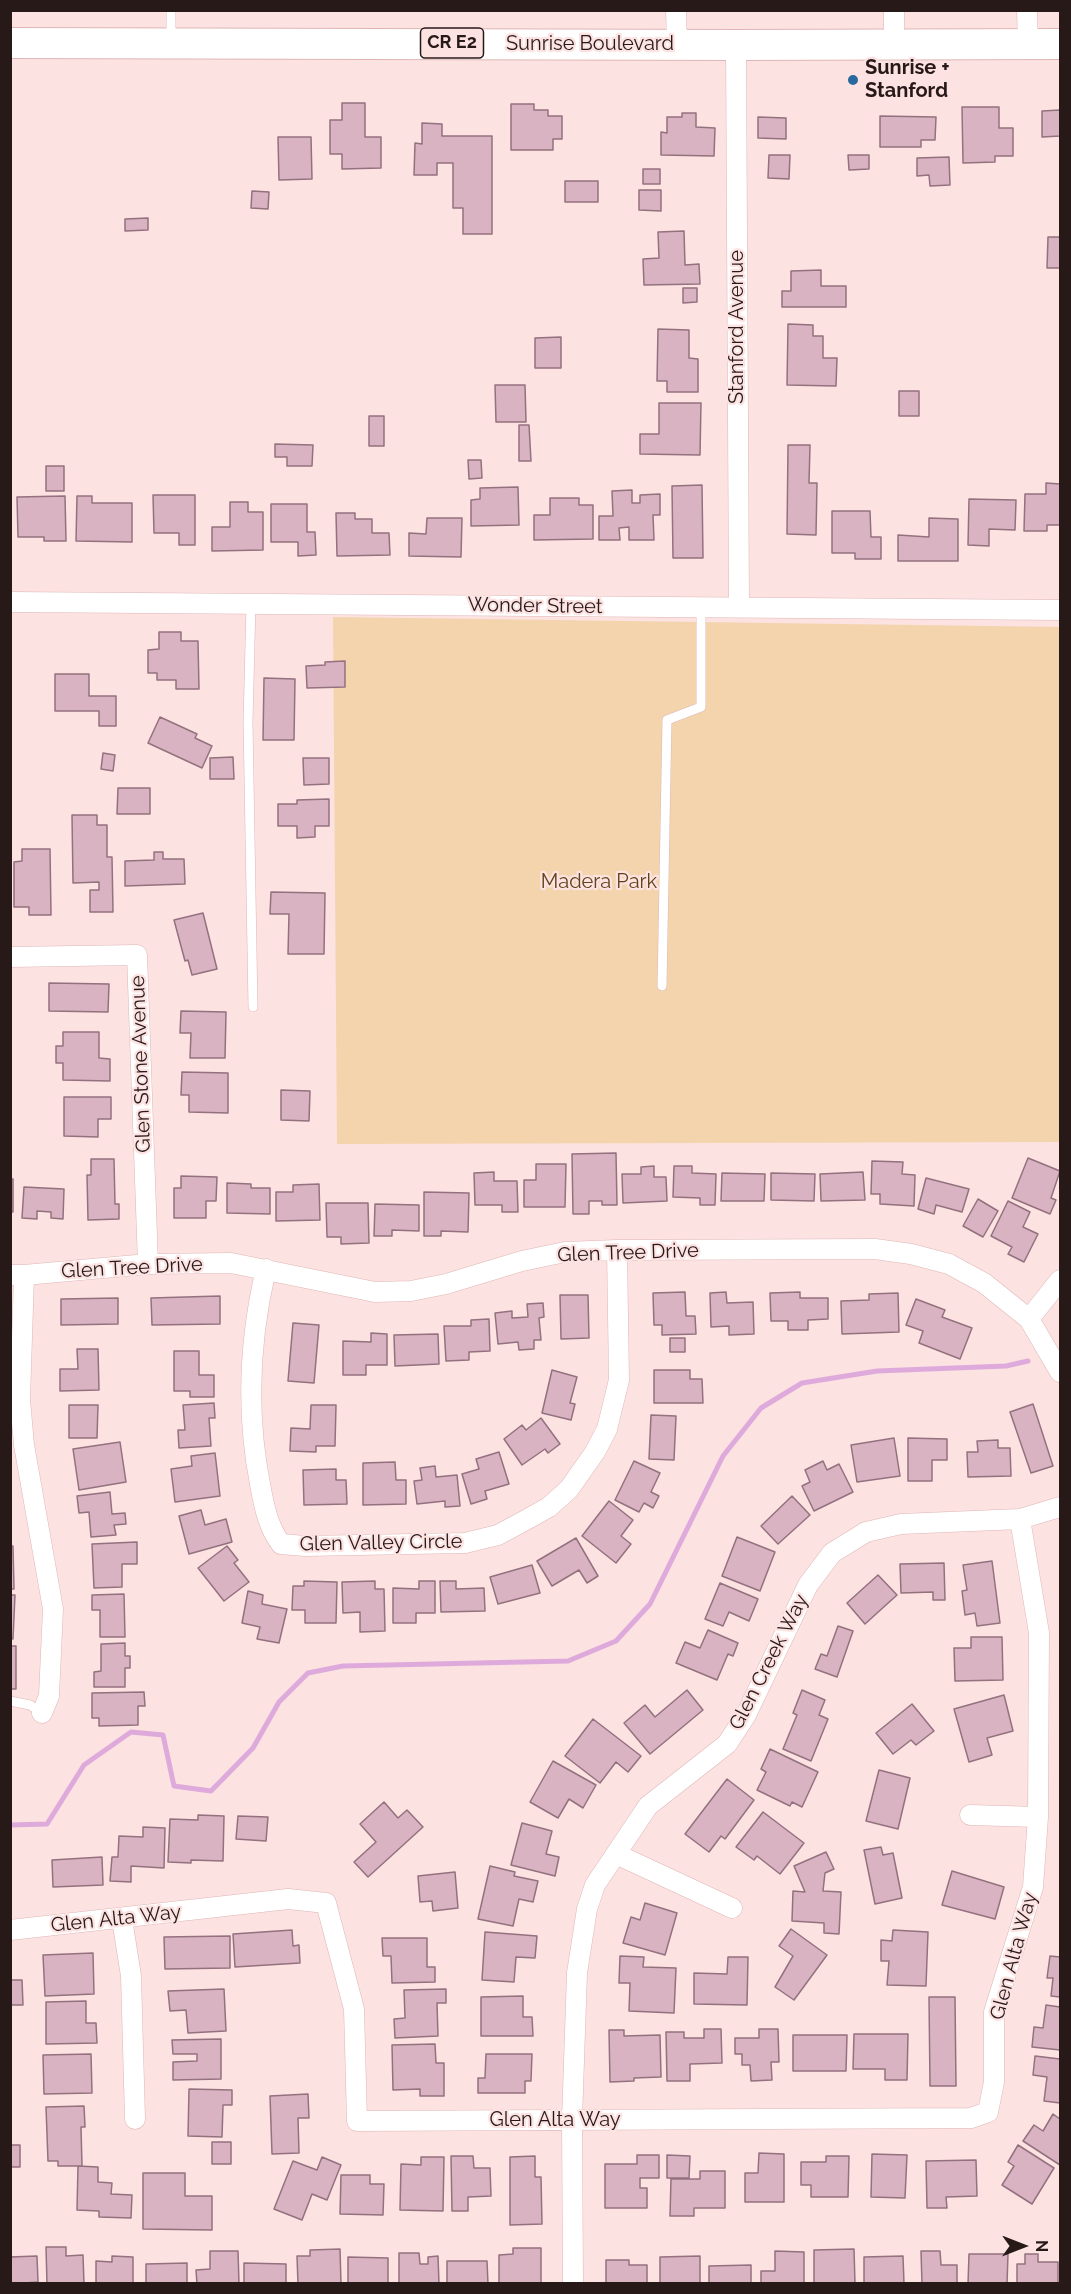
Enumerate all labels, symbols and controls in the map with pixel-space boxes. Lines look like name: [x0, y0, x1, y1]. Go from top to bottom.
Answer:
road number: CR E2: [420, 28, 484, 58]
street label: Sunrise Boulevard: [506, 32, 674, 56]
place label: Sunrise + Stanford: [865, 56, 950, 103]
marker: Sunrise + Stanford: [846, 73, 860, 87]
street label: Stanford Avenue: [725, 250, 749, 404]
street label: Wonder Street: [467, 593, 603, 619]
park label: Madera Park: [541, 870, 657, 894]
street label: Glen Stone Avenue: [126, 975, 156, 1153]
street label: Glen Tree Drive: [557, 1239, 699, 1267]
street label: Glen Tree Drive: [61, 1252, 203, 1284]
street label: Glen Valley Circle: [299, 1530, 463, 1556]
street label: Glen Creek Way: [724, 1590, 814, 1734]
street label: Glen Alta Way: [985, 1890, 1043, 2022]
street label: Glen Alta Way: [50, 1900, 182, 1938]
street label: Glen Alta Way: [489, 2108, 621, 2132]
north arrow: [993, 2216, 1053, 2276]
text: N: [1032, 2240, 1051, 2252]

